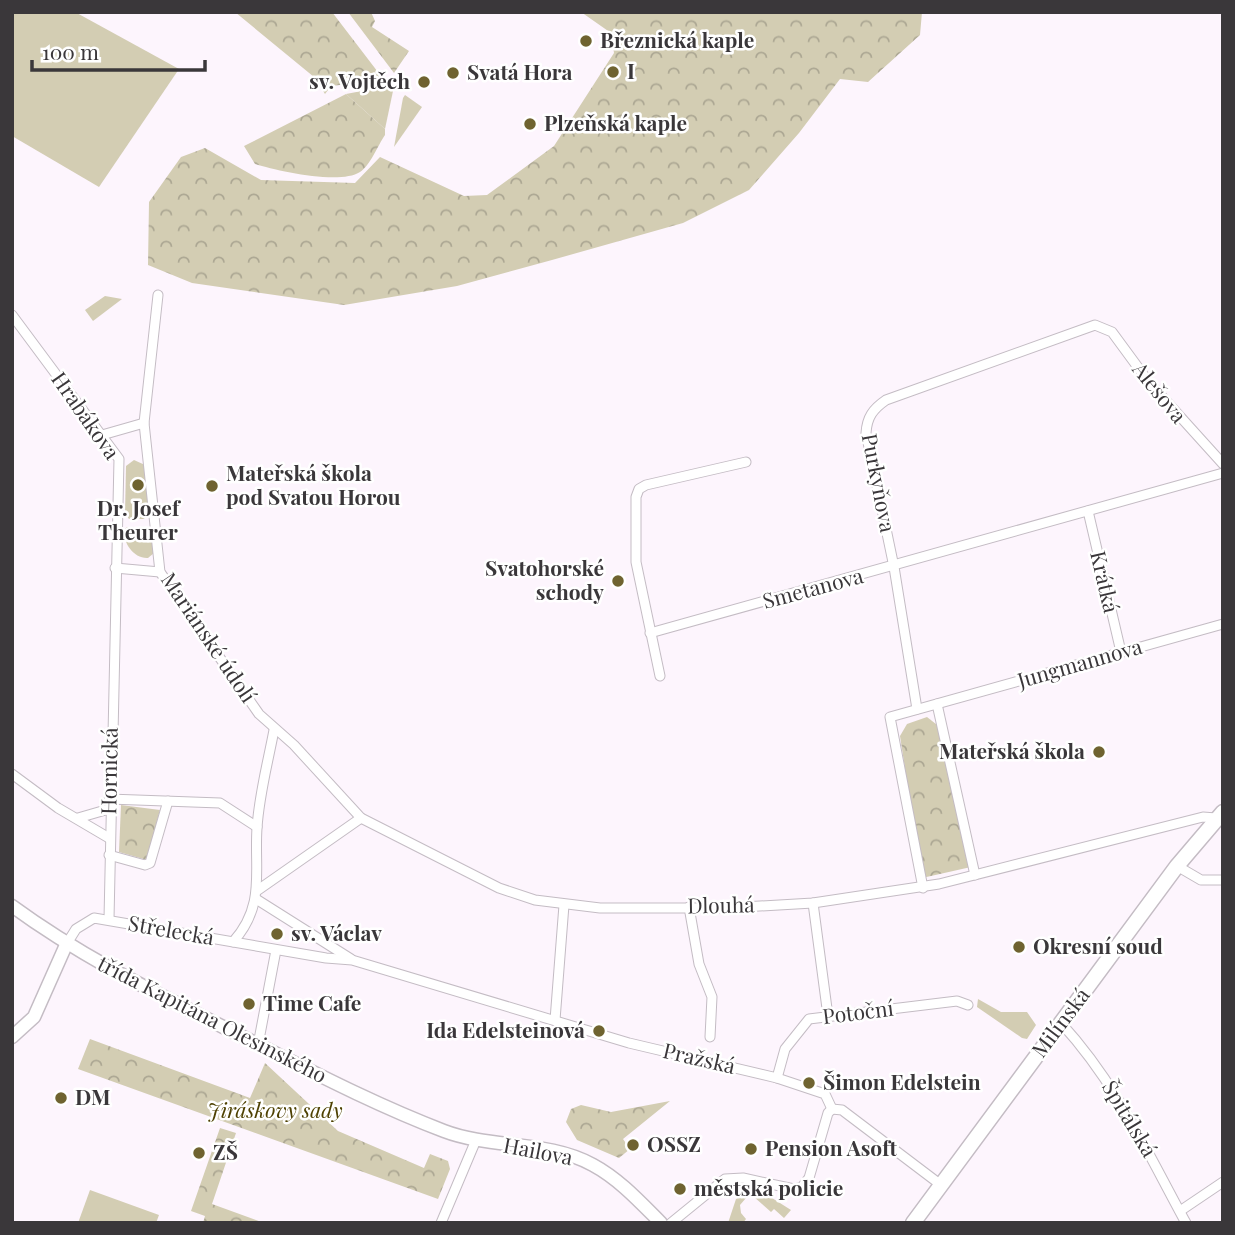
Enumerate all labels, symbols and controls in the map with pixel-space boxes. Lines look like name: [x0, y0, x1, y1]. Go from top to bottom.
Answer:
place label: Březnická kaple: [600, 25, 754, 53]
scale bar: [32, 28, 205, 72]
marker: Březnická kaple: [578, 33, 594, 49]
text: 100 m: [42, 37, 99, 65]
place label: I: [627, 56, 635, 84]
place label: Svatá Hora: [467, 57, 573, 85]
marker: I: [605, 64, 621, 80]
marker: Svatá Hora: [445, 65, 461, 81]
place label: sv. Vojtěch: [309, 66, 410, 94]
marker: sv. Vojtěch: [416, 74, 432, 90]
place label: Plzeňská kaple: [544, 108, 687, 136]
marker: Plzeňská kaple: [522, 116, 538, 132]
street label: Alešova: [1127, 355, 1194, 429]
street label: Hrabákova: [46, 365, 127, 465]
street label: Purkyňova: [857, 431, 903, 535]
place label: Mateřská škola pod Svatou Horou: [226, 458, 401, 510]
marker: Dr. Josef Theurer: [130, 477, 146, 493]
marker: Mateřská škola pod Svatou Horou: [204, 478, 220, 494]
place label: Dr. Josef Theurer: [97, 493, 182, 545]
street label: Krátká: [1085, 548, 1127, 616]
place label: Svatohorské schody: [485, 553, 604, 605]
street label: Smetanova: [759, 560, 866, 614]
street label: Mariánské údolí: [156, 566, 264, 707]
marker: Svatohorské schody: [610, 573, 626, 589]
street label: Jungmannova: [1013, 631, 1145, 693]
street label: Hornická: [93, 727, 123, 815]
place label: Mateřská škola: [939, 736, 1085, 764]
marker: Mateřská škola: [1091, 744, 1107, 760]
street label: Dlouhá: [687, 889, 755, 919]
street label: Střelecká: [126, 908, 217, 950]
place label: sv. Václav: [291, 918, 382, 946]
marker: sv. Václav: [269, 926, 285, 942]
place label: Okresní soud: [1033, 931, 1163, 959]
marker: Okresní soud: [1011, 939, 1027, 955]
street label: třída Kapitána Olesinského: [94, 948, 332, 1088]
street label: Milínská: [1024, 981, 1095, 1062]
place label: Time Cafe: [263, 988, 361, 1016]
street label: Potoční: [821, 993, 895, 1029]
marker: Time Cafe: [241, 996, 257, 1012]
place label: Ida Edelsteinová: [426, 1015, 585, 1043]
marker: Ida Edelsteinová: [591, 1023, 607, 1039]
street label: Pražská: [661, 1035, 739, 1079]
place label: Šimon Edelstein: [823, 1067, 981, 1095]
street label: Špitálská: [1097, 1074, 1165, 1162]
marker: Šimon Edelstein: [801, 1075, 817, 1091]
place label: DM: [75, 1082, 111, 1110]
marker: DM: [53, 1090, 69, 1106]
park label: Jiráskovy sady: [207, 1095, 343, 1123]
place label: OSSZ: [647, 1129, 701, 1157]
street label: Hailova: [501, 1130, 576, 1171]
place label: Pension Asoft: [765, 1133, 898, 1161]
place label: ZŠ: [213, 1137, 238, 1165]
marker: OSSZ: [625, 1137, 641, 1153]
marker: Pension Asoft: [743, 1141, 759, 1157]
marker: ZŠ: [191, 1145, 207, 1161]
place label: městská policie: [694, 1173, 843, 1201]
marker: městská policie: [672, 1181, 688, 1197]

